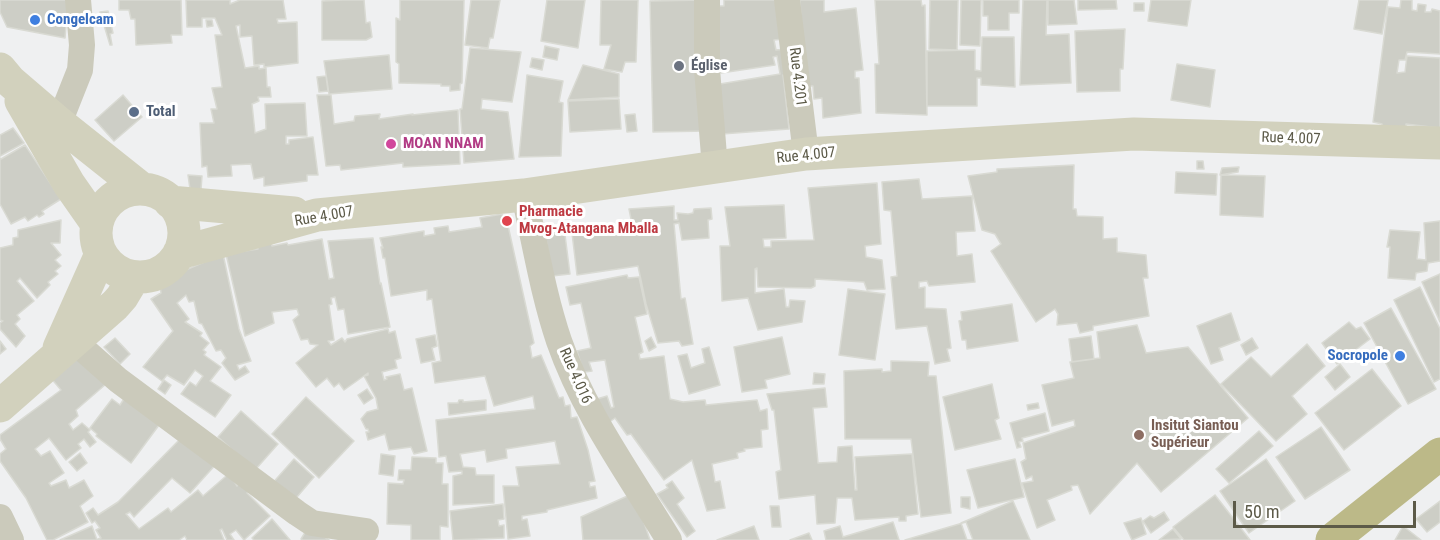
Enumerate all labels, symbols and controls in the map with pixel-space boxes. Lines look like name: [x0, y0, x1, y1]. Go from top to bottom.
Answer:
place label: Congelcam: [47, 11, 114, 29]
marker: Congelcam: [28, 13, 42, 27]
street label: Rue 4.201: [784, 46, 810, 108]
place label: Église: [691, 57, 727, 75]
marker: Église: [672, 59, 686, 73]
place label: Total: [146, 103, 176, 121]
marker: Total: [127, 105, 141, 119]
street label: Rue 4.007: [1261, 129, 1321, 149]
place label: MOAN NNAM: [403, 135, 484, 153]
marker: MOAN NNAM: [384, 137, 398, 151]
street label: Rue 4.007: [776, 144, 836, 168]
street label: Rue 4.007: [293, 203, 355, 231]
place label: Pharmacie Mvog-Atangana Mballa: [519, 203, 658, 238]
marker: Pharmacie Mvog-Atangana Mballa: [500, 214, 514, 228]
street label: Rue 4.016: [555, 345, 595, 407]
place label: Socropole: [1328, 347, 1388, 365]
marker: Socropole: [1393, 349, 1407, 363]
place label: Insitut Siantou Supérieur: [1151, 417, 1239, 452]
marker: Insitut Siantou Supérieur: [1132, 428, 1146, 442]
scale bar: [1236, 489, 1419, 527]
text: 50 m: [1244, 501, 1279, 522]

